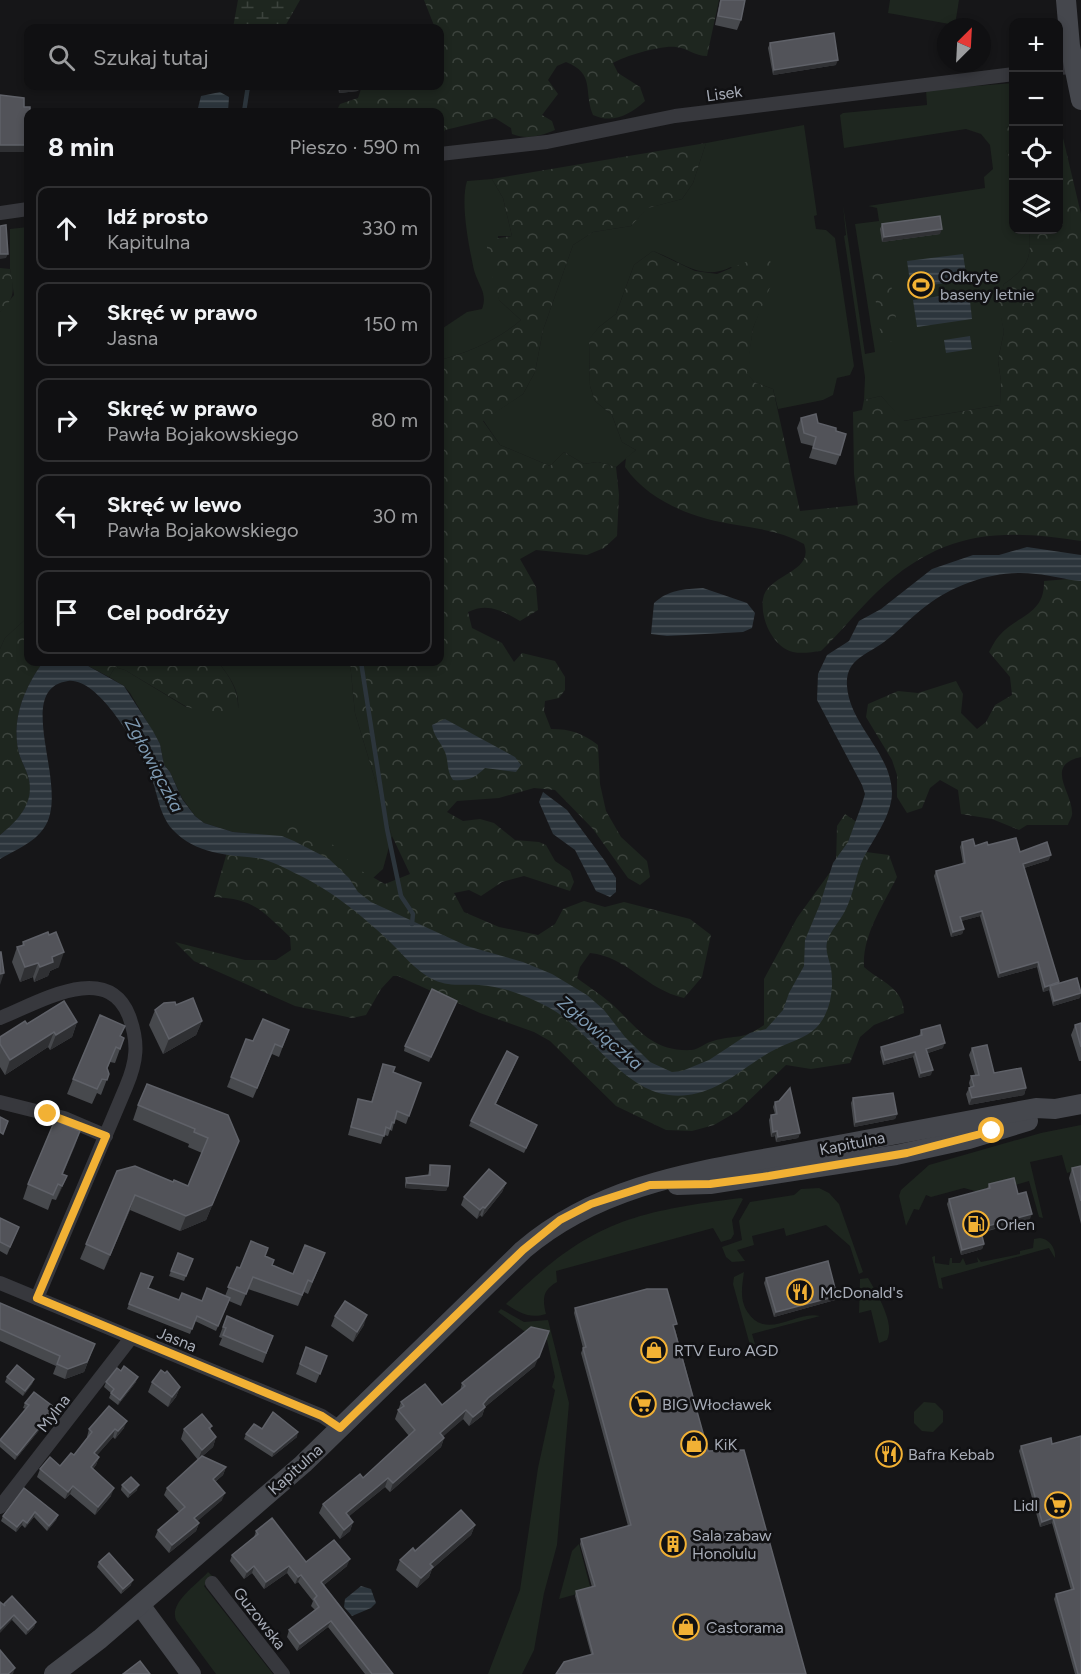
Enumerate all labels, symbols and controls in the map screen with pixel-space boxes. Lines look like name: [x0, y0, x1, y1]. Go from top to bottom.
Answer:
north arrow: [937, 18, 991, 72]
map controls: [1009, 18, 1063, 234]
button: +: [1009, 18, 1063, 72]
search box: [24, 24, 444, 90]
icon: search: [45, 41, 78, 74]
text: Szukaj tutaj: [93, 44, 209, 71]
button: −: [1009, 72, 1063, 126]
street label: Lisek: [705, 82, 743, 105]
button: locate: [1009, 126, 1063, 180]
text: 8 min: [48, 131, 114, 163]
text: Pieszo · 590 m: [290, 135, 420, 159]
button: layers: [1009, 180, 1063, 234]
text: Idź prosto: [107, 203, 208, 230]
icon: ahead: [50, 212, 83, 245]
text: 330 m: [361, 216, 418, 240]
text: Kapitulna: [107, 230, 190, 254]
place label: Odkryte baseny letnie: [940, 267, 1035, 304]
sports icon: Odkryte baseny letnie: [906, 270, 936, 300]
text: Skręć w prawo: [107, 299, 257, 326]
icon: right: [50, 308, 83, 341]
text: 150 m: [363, 312, 418, 336]
text: Jasna: [107, 326, 158, 350]
text: Skręć w prawo: [107, 395, 257, 422]
icon: right: [50, 404, 83, 437]
text: 80 m: [371, 408, 418, 432]
text: Pawła Bojakowskiego: [107, 422, 299, 446]
text: Skręć w lewo: [107, 491, 242, 518]
icon: left: [50, 500, 83, 533]
text: 30 m: [372, 504, 418, 528]
text: Pawła Bojakowskiego: [107, 518, 299, 542]
icon: arrive: [50, 596, 83, 629]
text: Cel podróży: [107, 599, 229, 626]
water label: Zgłowiączka: [120, 714, 188, 816]
water label: Zgłowiączka: [553, 991, 647, 1075]
route end: [34, 1100, 60, 1126]
route start: [978, 1117, 1004, 1143]
street label: Kapitulna: [818, 1128, 887, 1159]
fuel station icon: Orlen: [961, 1209, 991, 1239]
place label: Orlen: [996, 1215, 1035, 1234]
restaurant icon: McDonald's: [785, 1277, 815, 1307]
place label: McDonald's: [820, 1283, 903, 1302]
street label: Jasna: [154, 1323, 199, 1356]
shop icon: RTV Euro AGD: [639, 1335, 669, 1365]
place label: RTV Euro AGD: [674, 1341, 778, 1360]
supermarket icon: BIG Włocławek: [628, 1389, 658, 1419]
street label: Mylna: [33, 1391, 74, 1436]
place label: BIG Włocławek: [662, 1395, 772, 1414]
shop icon: KiK: [679, 1429, 709, 1459]
place label: KiK: [714, 1435, 737, 1454]
restaurant icon: Bafra Kebab: [874, 1439, 904, 1469]
street label: Kapitulna: [264, 1440, 326, 1499]
place label: Bafra Kebab: [908, 1445, 995, 1464]
supermarket icon: Lidl: [1043, 1490, 1073, 1520]
place label: Lidl: [1013, 1496, 1038, 1515]
place label: Sala zabaw Honolulu: [692, 1526, 772, 1563]
building icon: Sala zabaw Honolulu: [658, 1529, 688, 1559]
street label: Guzowska: [229, 1583, 290, 1653]
shop icon: Castorama: [671, 1612, 701, 1642]
place label: Castorama: [706, 1618, 784, 1637]

